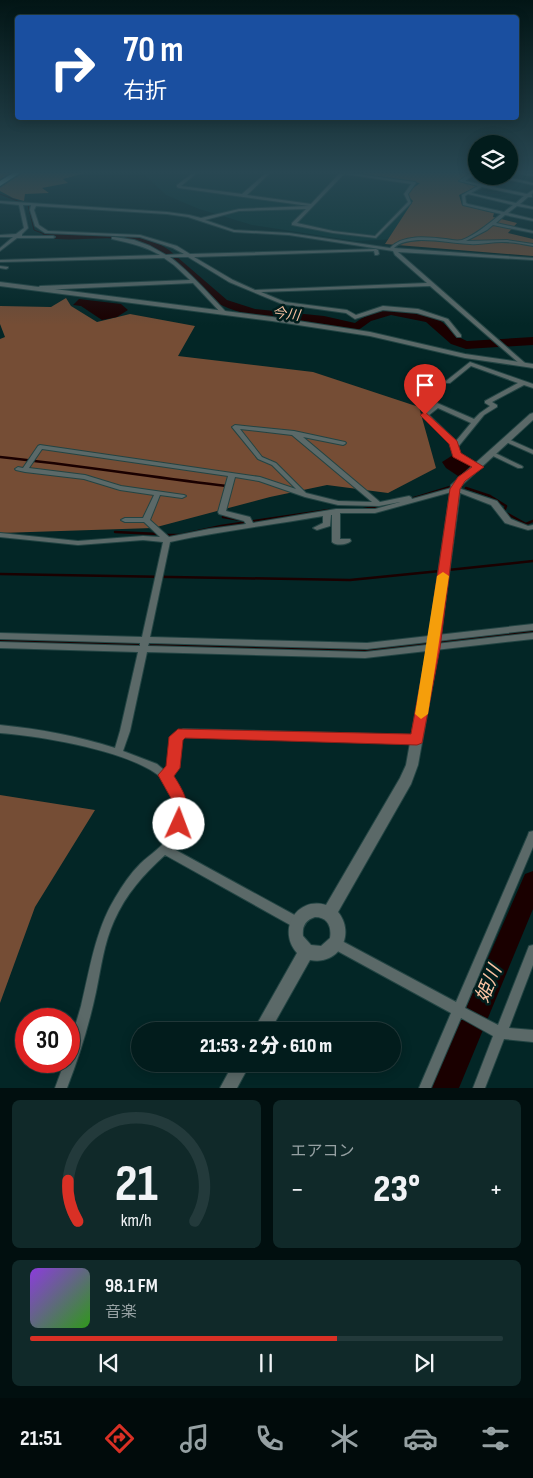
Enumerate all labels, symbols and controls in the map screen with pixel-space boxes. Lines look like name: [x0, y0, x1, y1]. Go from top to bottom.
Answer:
text: 70 m: [123, 29, 183, 72]
icon: right: [40, 35, 105, 100]
text: 右折: [123, 78, 167, 105]
map controls: [468, 135, 518, 185]
button: layers: [468, 135, 518, 185]
water label: 今川: [271, 304, 303, 324]
pin: [404, 364, 446, 415]
icon: arrive: [411, 371, 439, 399]
position arrow: [152, 797, 204, 849]
water label: 姫川: [471, 960, 508, 1006]
speed limit sign: 30: [15, 1008, 80, 1073]
text: 21:53 · 2 分 · 610 m: [200, 1035, 332, 1058]
text: エアコン: [291, 1142, 355, 1161]
text: 21: [115, 1153, 158, 1216]
text: 23°: [373, 1167, 420, 1212]
text: −: [291, 1173, 304, 1206]
text: +: [489, 1173, 503, 1206]
text: km/h: [121, 1210, 152, 1231]
text: 98.1 FM: [105, 1275, 158, 1298]
text: 音楽: [105, 1303, 137, 1322]
icon: previous: [95, 1349, 123, 1377]
icon: pause: [252, 1349, 280, 1377]
icon: next: [410, 1349, 438, 1377]
icon: directions: [102, 1421, 137, 1456]
icon: music: [177, 1421, 212, 1456]
icon: phone: [252, 1421, 287, 1456]
icon: climate: [327, 1421, 362, 1456]
icon: car: [403, 1421, 438, 1456]
icon: filters: [478, 1421, 513, 1456]
text: 21:51: [20, 1425, 62, 1452]

